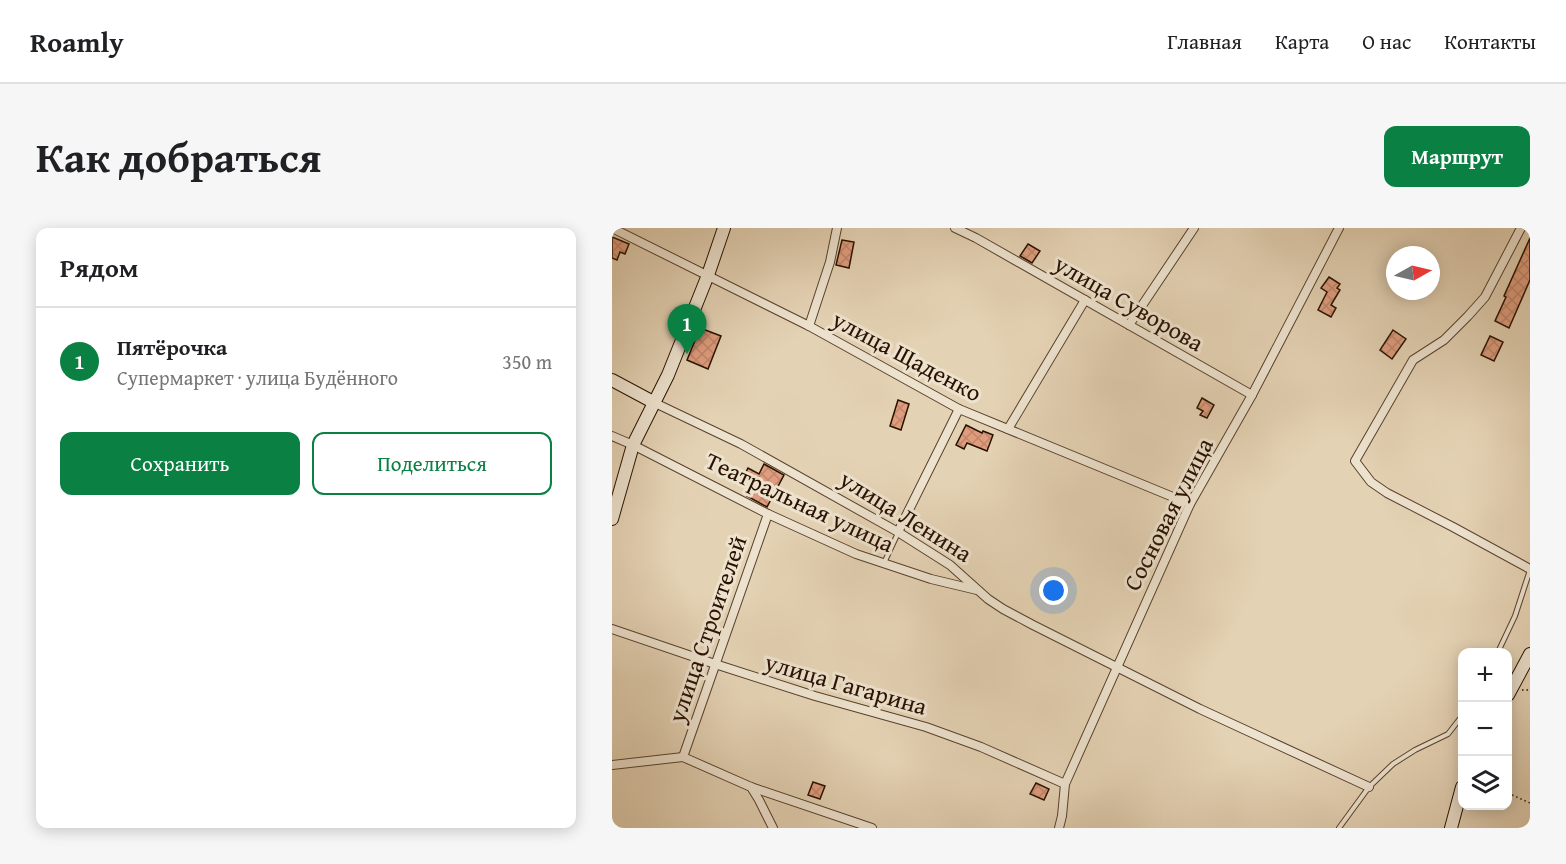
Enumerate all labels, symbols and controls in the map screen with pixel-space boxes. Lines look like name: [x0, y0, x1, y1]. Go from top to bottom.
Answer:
text: Roamly: [30, 21, 124, 62]
text: Главная: [1167, 26, 1242, 57]
text: Карта: [1275, 26, 1329, 57]
text: О нас: [1362, 26, 1411, 57]
text: Контакты: [1444, 26, 1536, 57]
text: Как добраться: [36, 126, 321, 187]
button: Маршрут: [1384, 126, 1530, 187]
street label: улица Суворова: [1047, 245, 1211, 360]
north arrow: [1386, 246, 1440, 300]
text: Рядом: [60, 248, 138, 287]
street label: улица Щаденко: [825, 301, 988, 410]
pin: 1: [668, 304, 706, 354]
text: Пятёрочка: [117, 331, 227, 363]
text: 1: [74, 347, 85, 376]
text: 350 m: [502, 347, 552, 376]
text: Супермаркет · улица Будённого: [117, 363, 398, 392]
street label: Сосновая улица: [1114, 431, 1222, 597]
button: Сохранить: [60, 432, 300, 495]
button: Поделиться: [312, 432, 552, 495]
street label: Театральная улица: [700, 443, 900, 561]
street label: улица Ленина: [832, 461, 979, 571]
street label: улица Строителей: [658, 531, 755, 728]
your location: [1039, 576, 1068, 605]
street label: улица Гагарина: [760, 644, 932, 724]
map controls: [1458, 648, 1512, 810]
button: +: [1458, 648, 1512, 702]
button: −: [1458, 702, 1512, 756]
button: layers: [1458, 756, 1512, 810]

